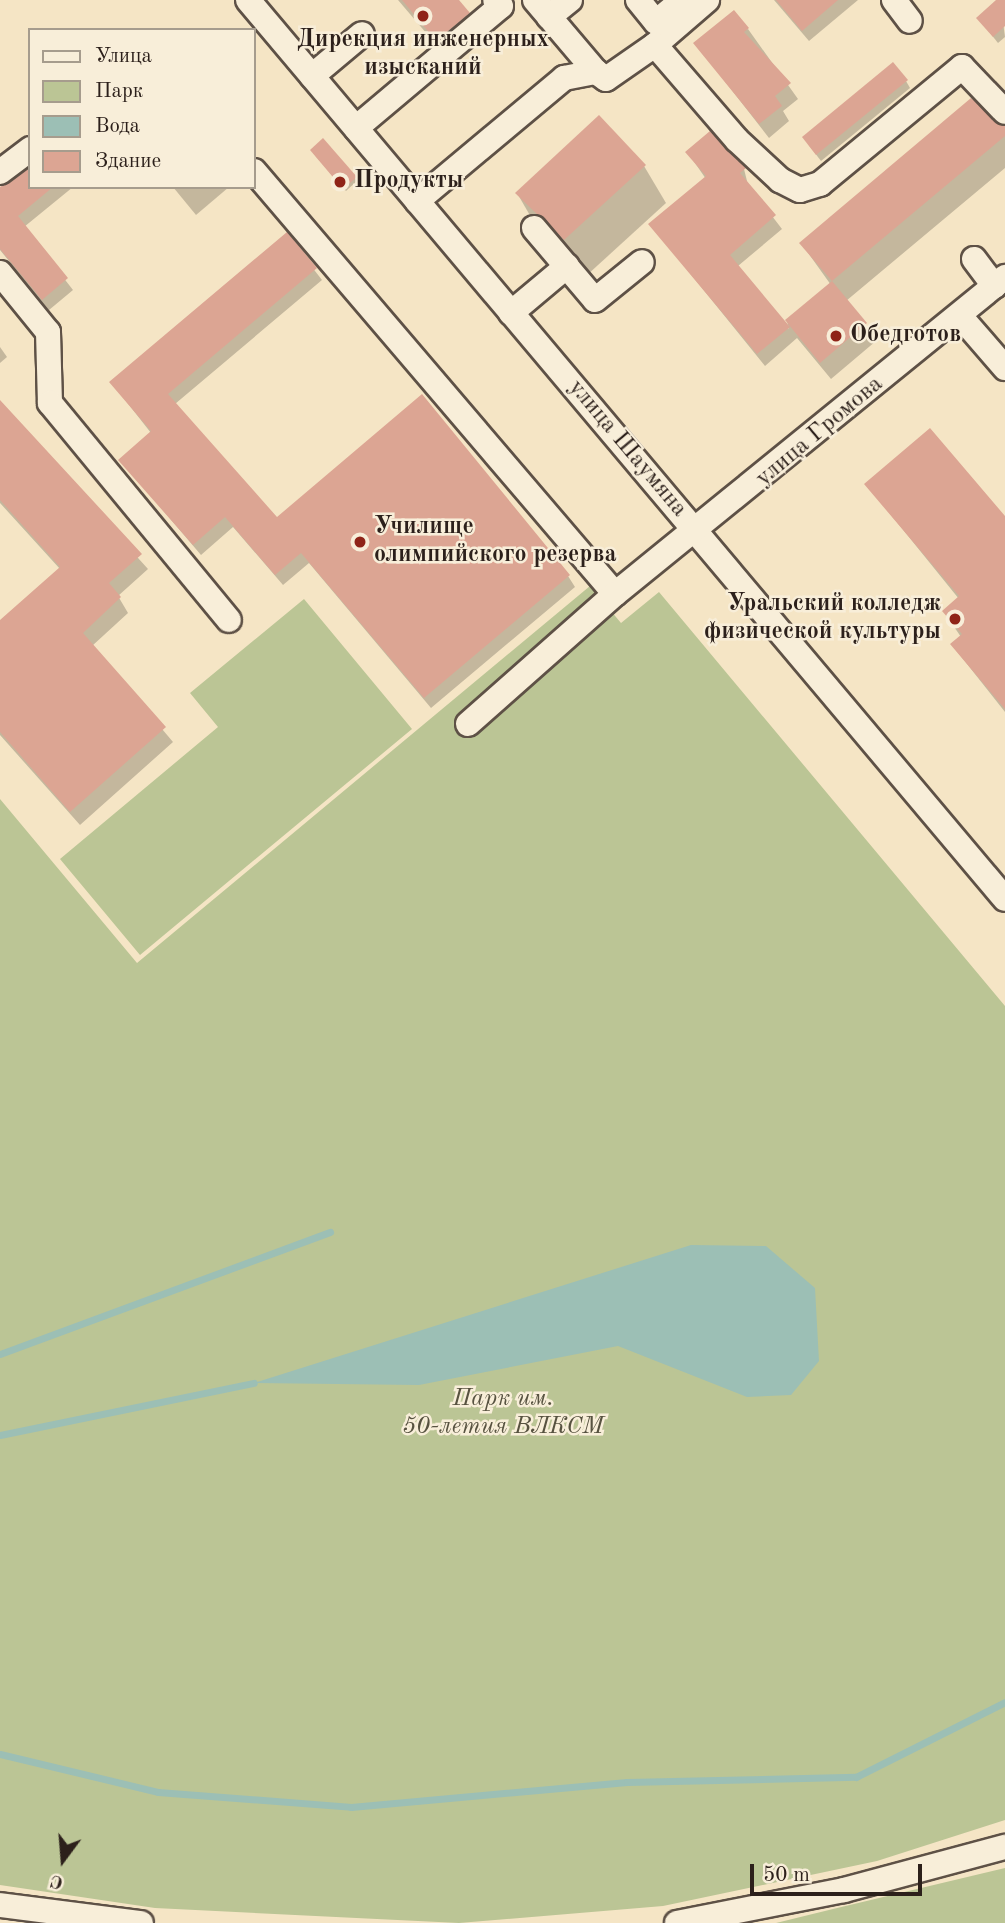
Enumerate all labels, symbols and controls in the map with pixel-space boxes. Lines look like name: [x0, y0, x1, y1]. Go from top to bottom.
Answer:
marker: Дирекция инженерных изысканий: [415, 8, 431, 24]
place label: Дирекция инженерных изысканий: [297, 27, 549, 83]
legend: [28, 28, 256, 189]
text: Улица: [95, 46, 152, 67]
text: Парк: [95, 81, 143, 102]
text: Вода: [95, 116, 140, 137]
text: Здание: [95, 151, 161, 172]
place label: Продукты: [354, 168, 463, 196]
marker: Продукты: [332, 174, 348, 190]
place label: Обедготов: [850, 322, 961, 350]
marker: Обедготов: [828, 328, 844, 344]
street label: улица Громова: [751, 370, 889, 494]
street label: улица Шаумяна: [561, 374, 693, 524]
place label: Училище олимпийского резерва: [374, 514, 617, 570]
marker: Училище олимпийского резерва: [352, 534, 368, 550]
place label: Уральский колледж физической культуры: [704, 591, 941, 647]
marker: Уральский колледж физической культуры: [947, 611, 963, 627]
park label: Парк им. 50-летия ВЛКСМ: [402, 1386, 604, 1442]
north arrow: [28, 1825, 98, 1895]
scale bar: [753, 1850, 925, 1894]
text: 50 m: [763, 1865, 810, 1886]
text: С: [48, 1870, 66, 1892]

